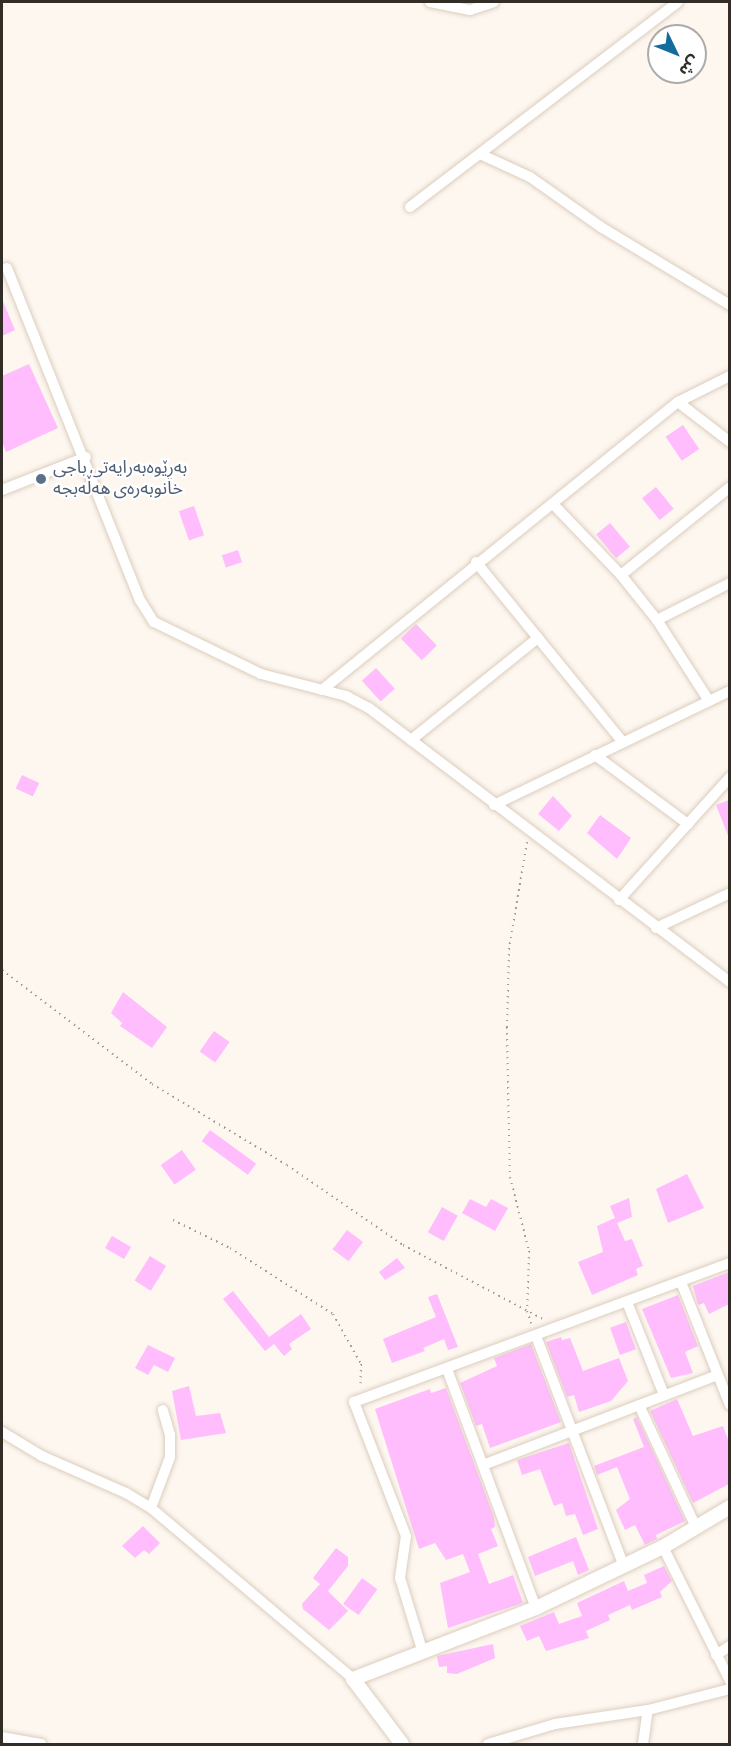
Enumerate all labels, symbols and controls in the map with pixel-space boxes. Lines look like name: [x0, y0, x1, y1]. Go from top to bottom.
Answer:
north arrow: [647, 24, 707, 84]
text: ش: [675, 51, 703, 80]
place label: بەڕێوەبەرایەتی باجی خانوبەرەی هەڵەبجە: [53, 458, 187, 500]
marker: بەڕێوەبەرایەتی باجی خانوبەرەی هەڵەبجە: [34, 472, 48, 486]

